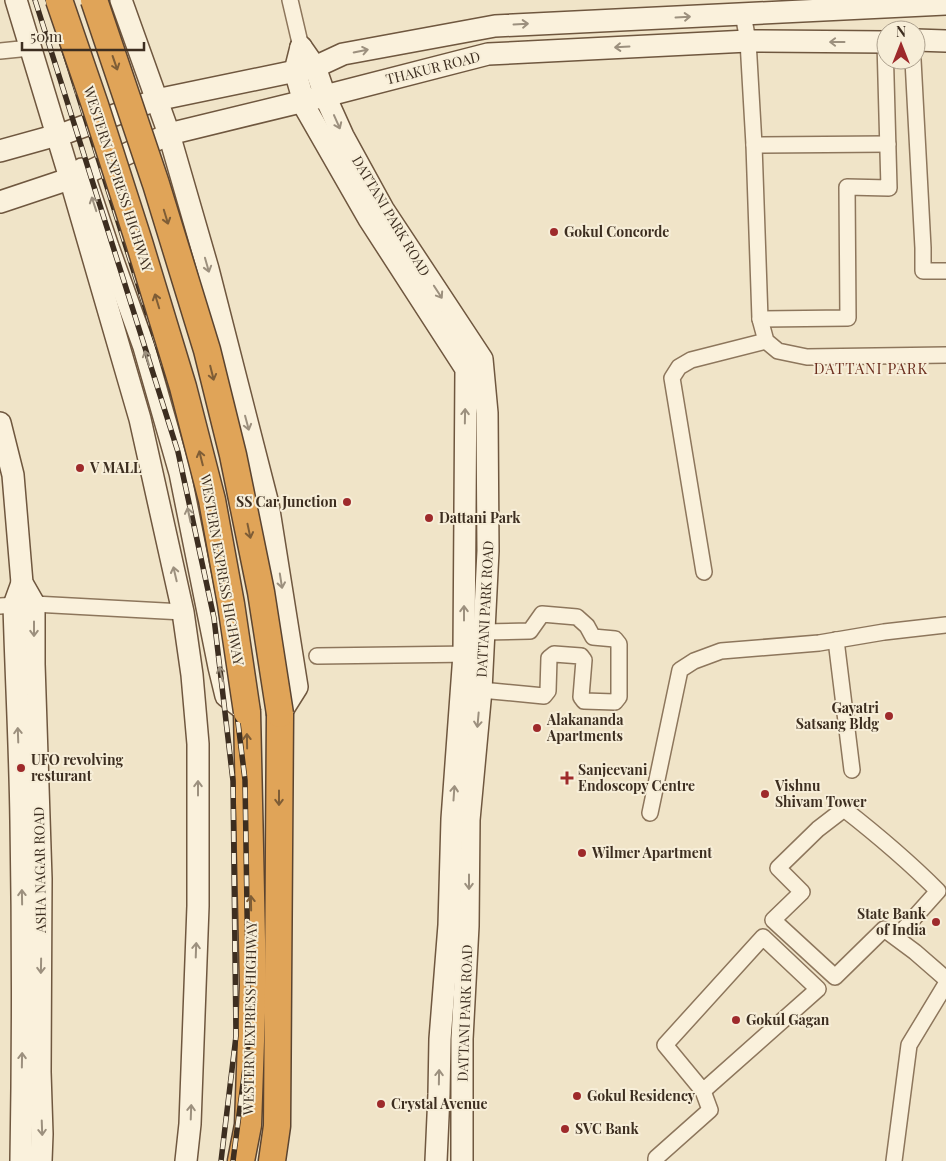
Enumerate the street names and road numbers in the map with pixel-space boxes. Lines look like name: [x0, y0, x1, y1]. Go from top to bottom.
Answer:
street label: THAKUR ROAD: [384, 47, 482, 88]
street label: WESTERN EXPRESS HIGHWAY: [79, 83, 158, 275]
street label: DATTANI PARK ROAD: [348, 152, 435, 279]
street label: WESTERN EXPRESS HIGHWAY: [196, 472, 249, 668]
street label: DATTANI PARK ROAD: [471, 540, 498, 678]
street label: ASHA NAGAR ROAD: [29, 807, 50, 934]
street label: WESTERN EXPRESS HIGHWAY: [238, 920, 261, 1116]
street label: DATTANI PARK ROAD: [453, 944, 476, 1082]

